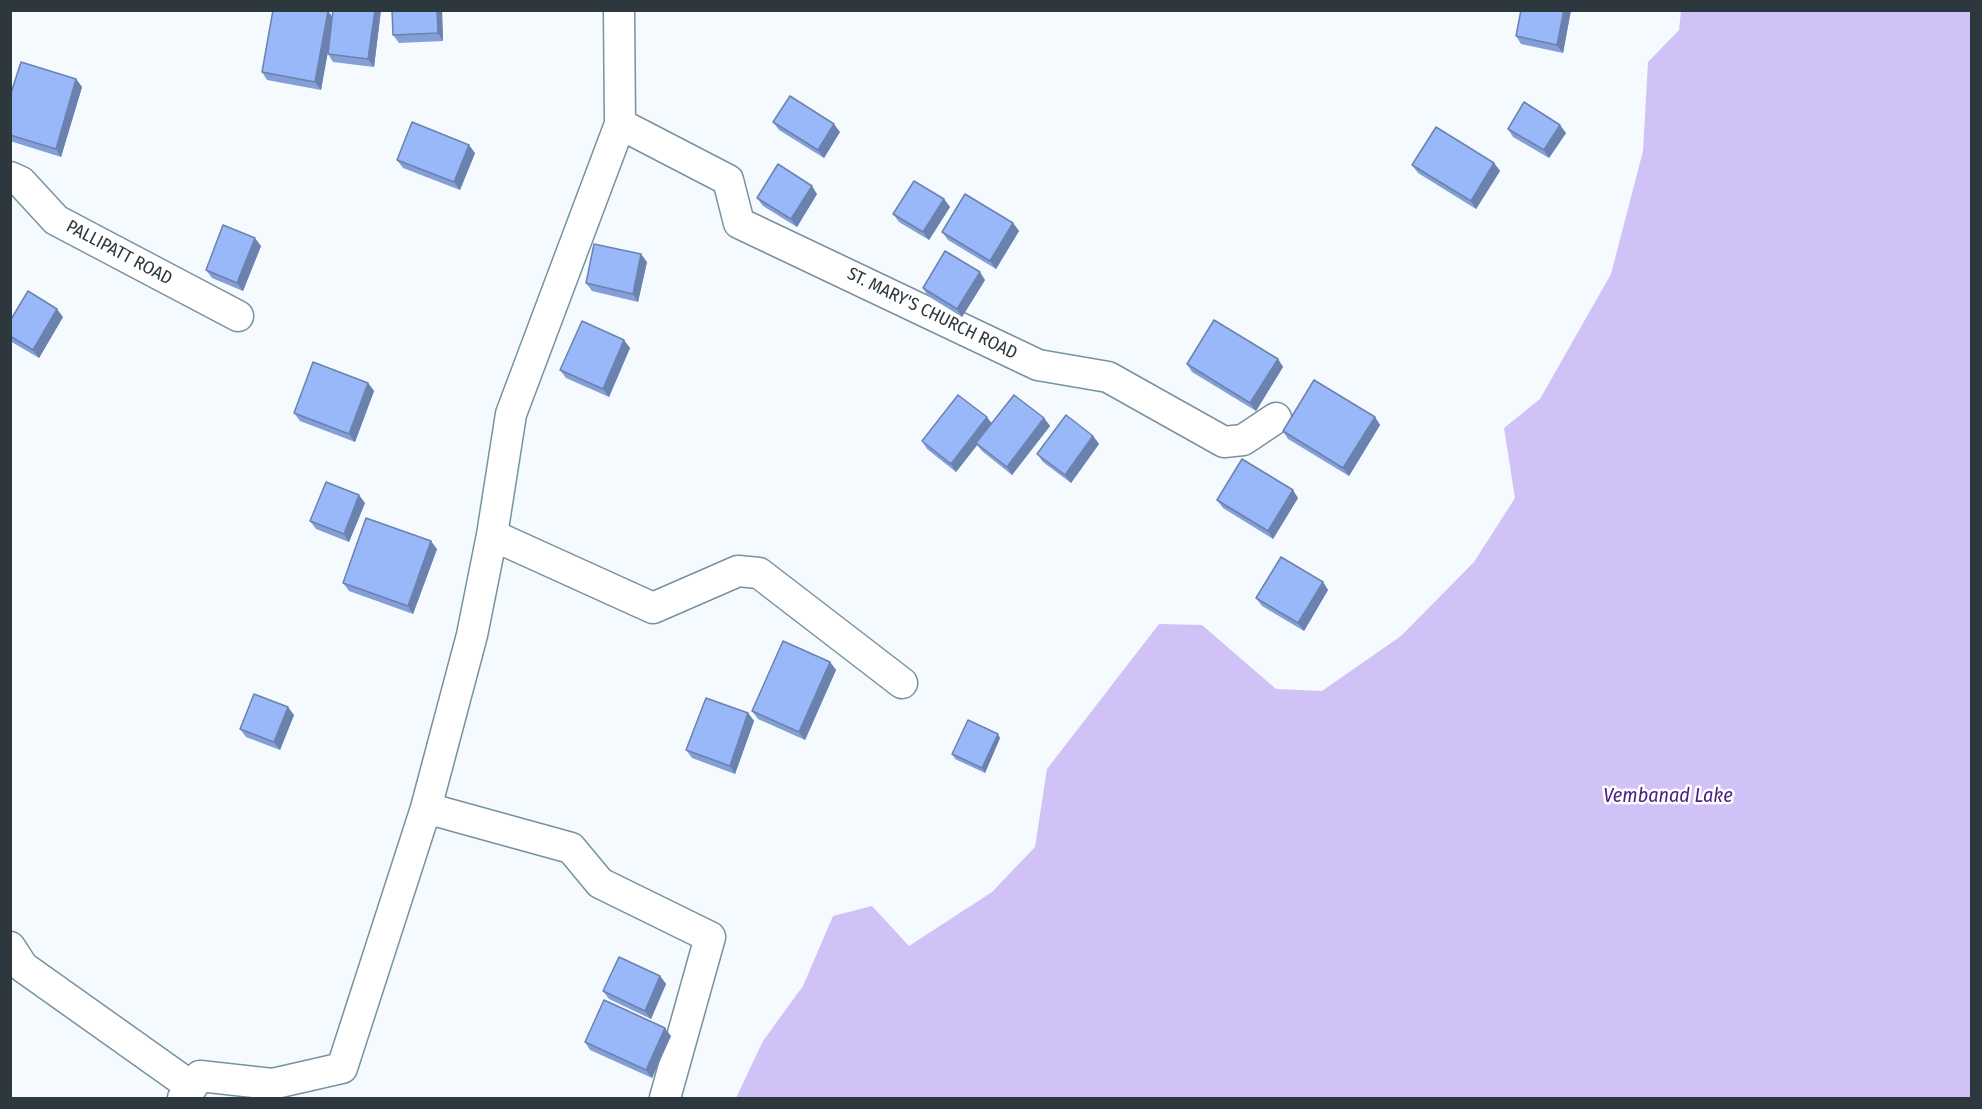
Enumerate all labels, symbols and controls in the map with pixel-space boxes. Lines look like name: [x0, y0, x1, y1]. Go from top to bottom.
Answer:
street label: PALLIPATT ROAD: [62, 216, 176, 290]
street label: ST. MARY'S CHURCH ROAD: [843, 263, 1021, 365]
water label: Vembanad Lake: [1603, 784, 1733, 808]

